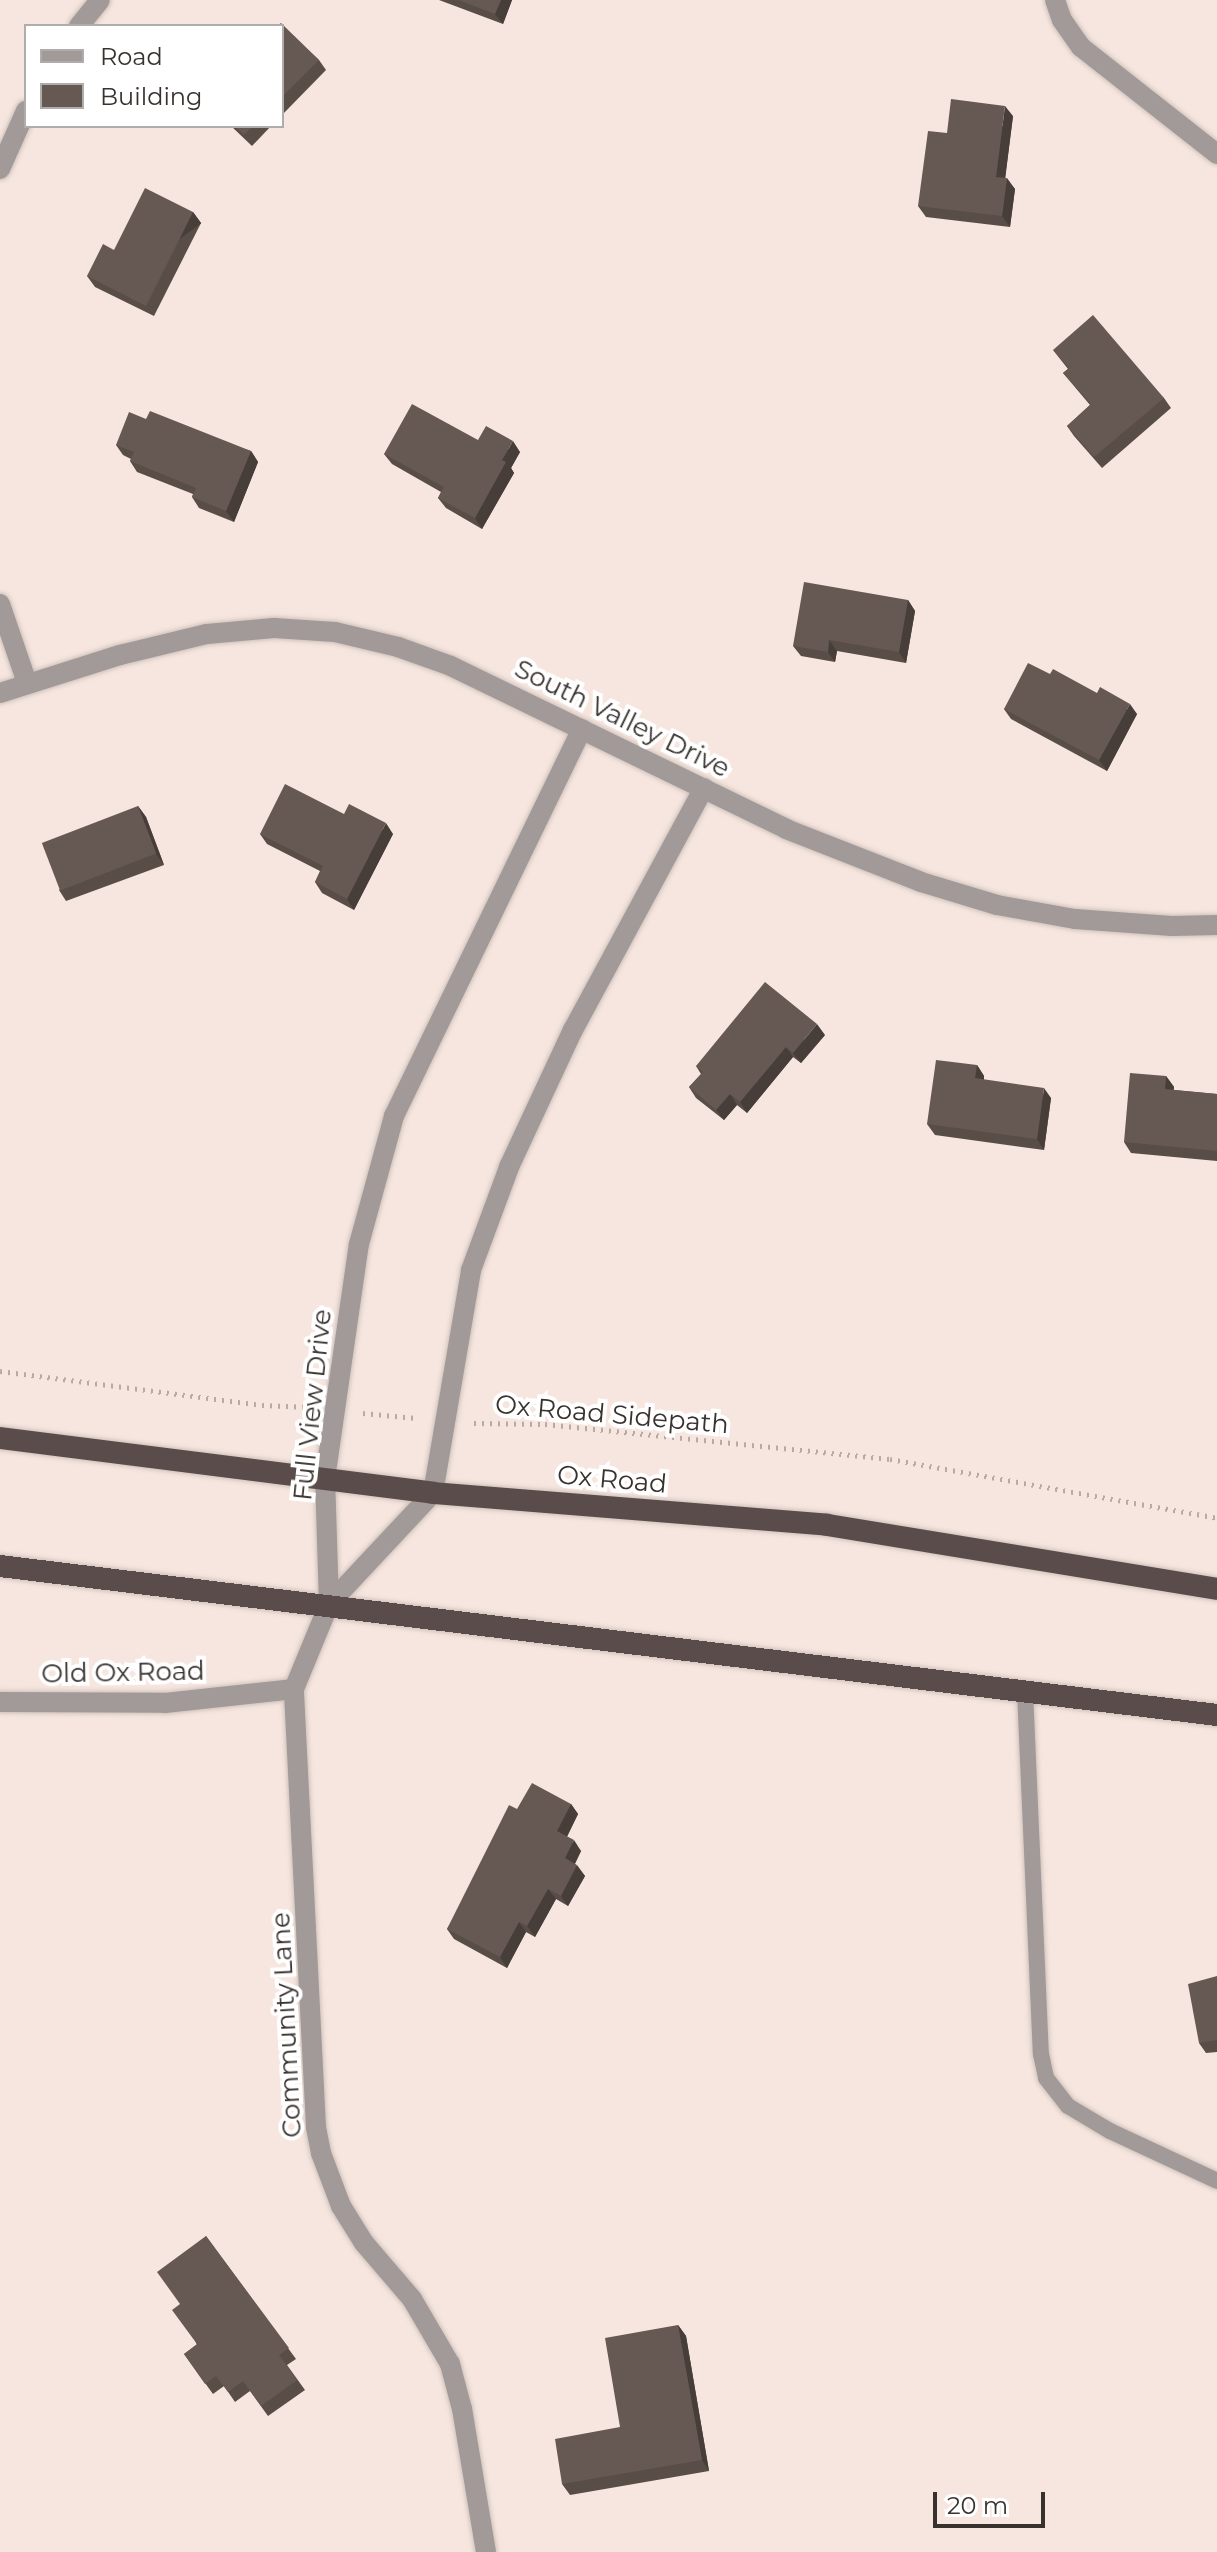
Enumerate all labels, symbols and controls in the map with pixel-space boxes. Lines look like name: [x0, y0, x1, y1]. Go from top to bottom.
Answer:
legend: [24, 24, 284, 128]
text: Road: [100, 42, 163, 71]
text: Building: [100, 82, 203, 111]
street label: South Valley Drive: [509, 653, 735, 785]
street label: Full View Drive: [287, 1308, 339, 1502]
street label: Ox Road Sidepath: [494, 1389, 730, 1441]
street label: Ox Road: [556, 1460, 668, 1500]
street label: Old Ox Road: [41, 1656, 205, 1690]
street label: Community Lane: [266, 1912, 308, 2138]
scale bar: [937, 2476, 1049, 2526]
text: 20 m: [947, 2491, 1008, 2520]

